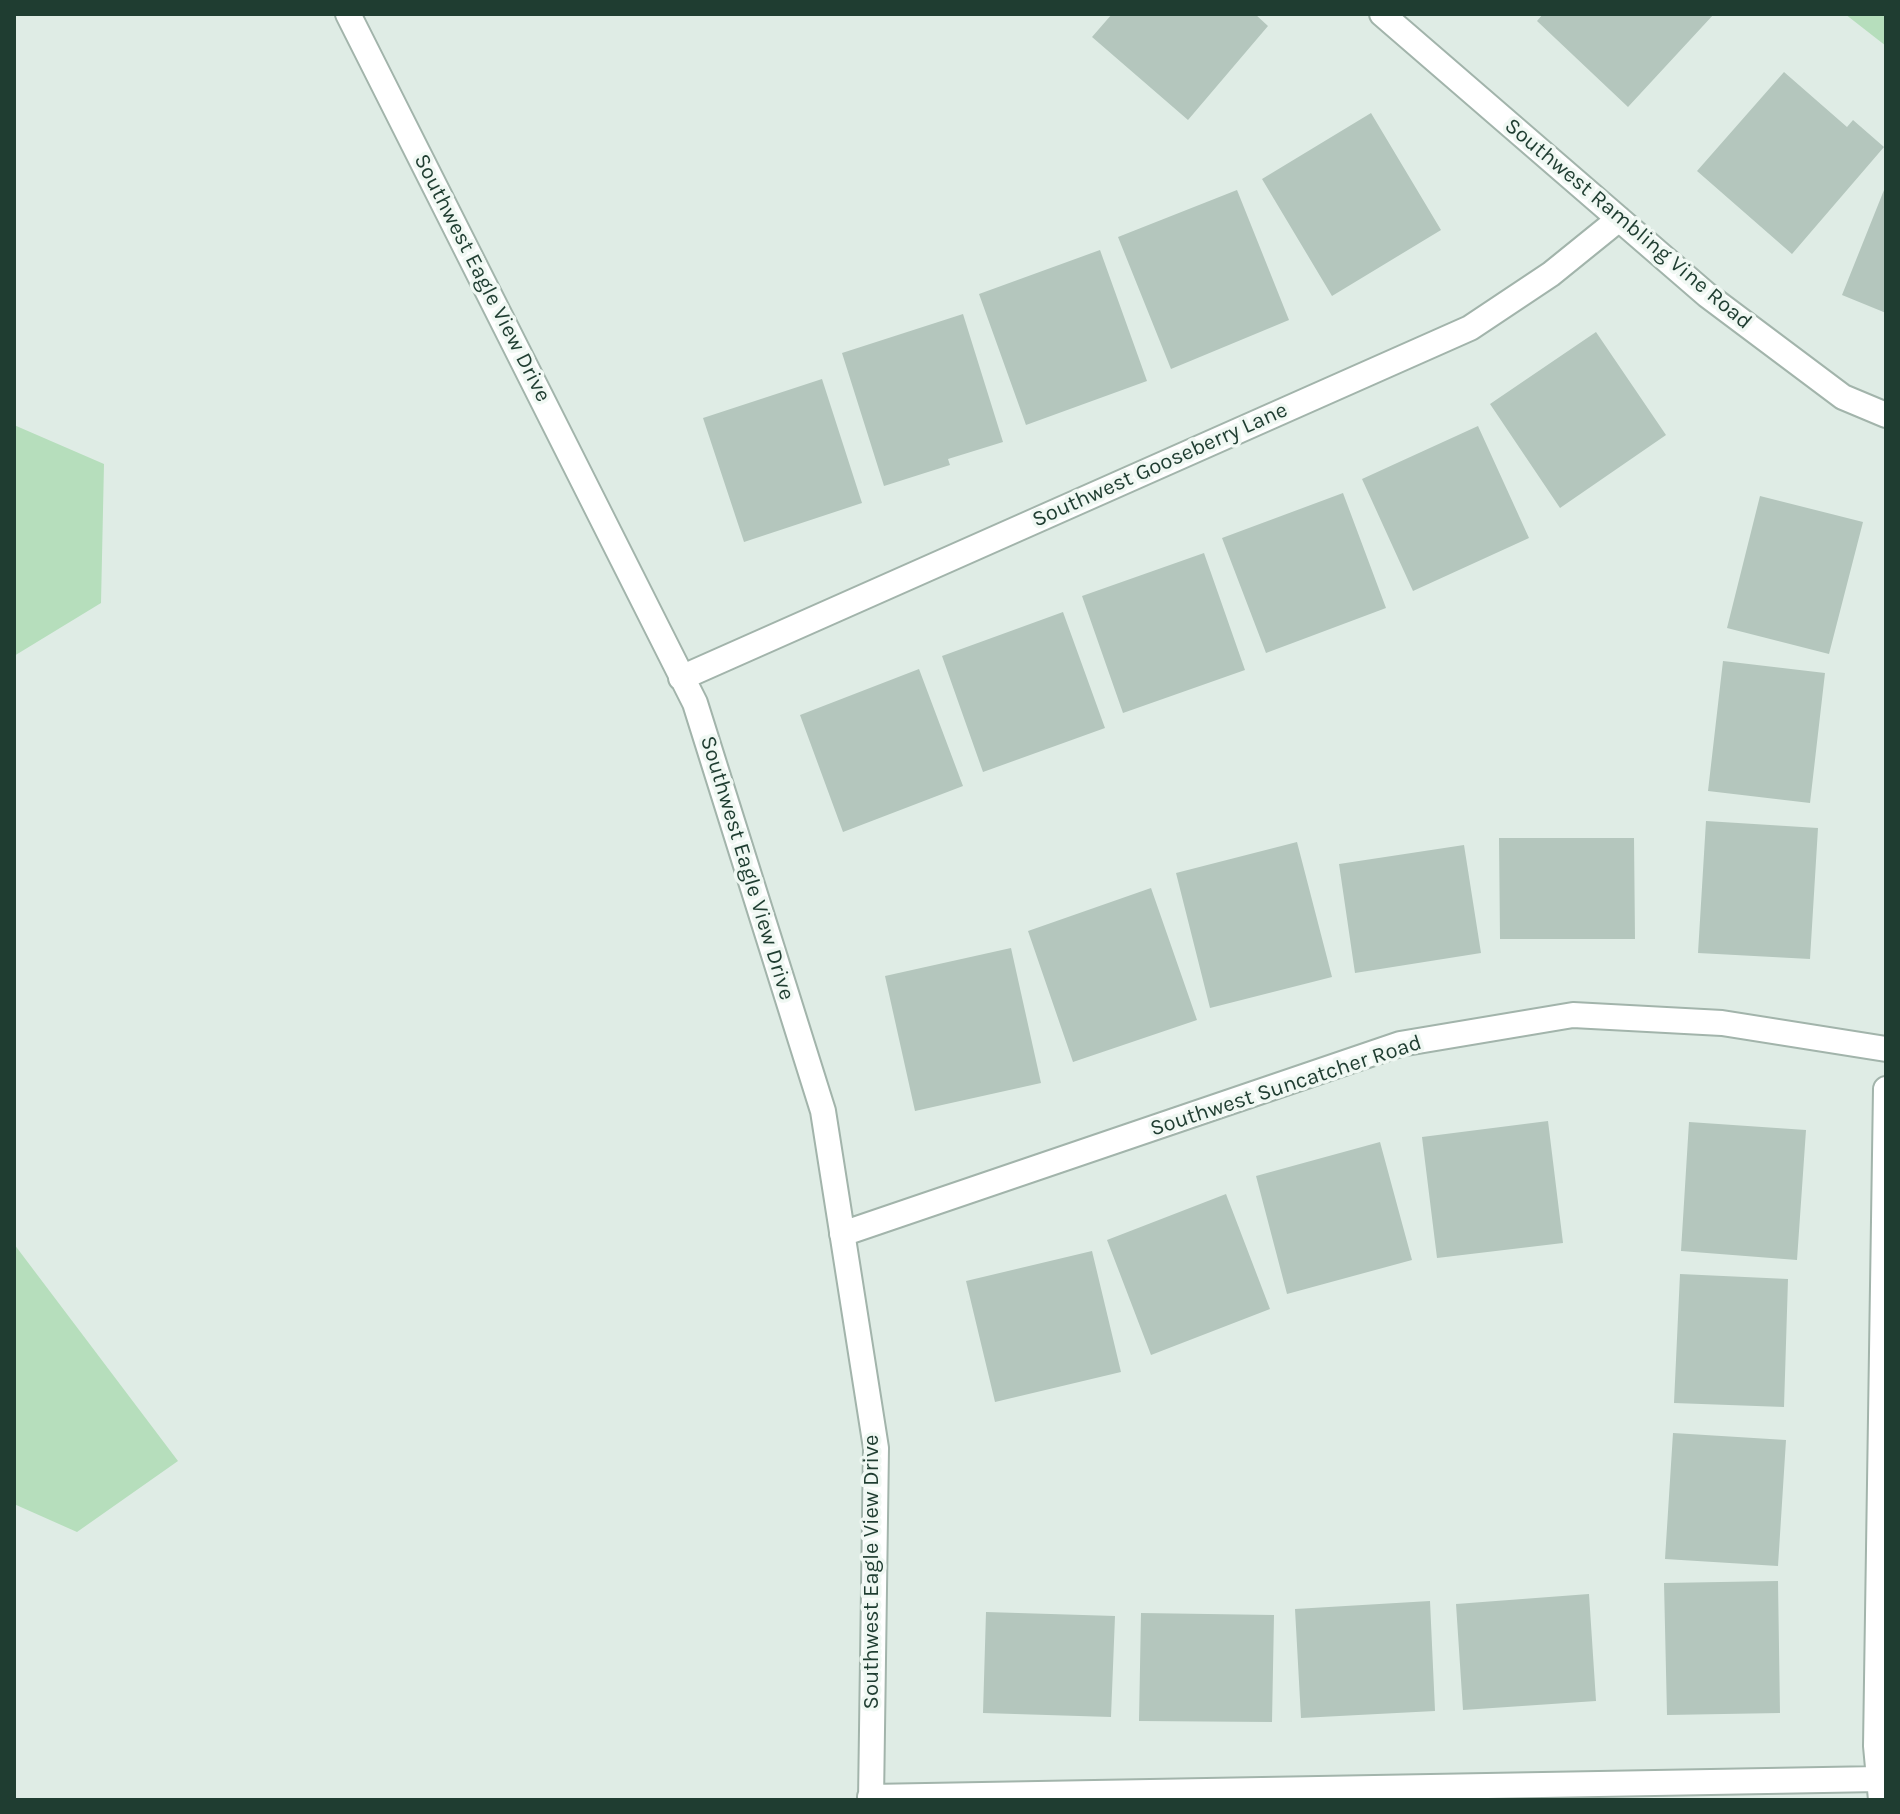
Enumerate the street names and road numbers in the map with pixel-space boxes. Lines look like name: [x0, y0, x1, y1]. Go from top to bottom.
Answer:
street label: Southwest Rambling Vine Road: [1499, 113, 1757, 335]
street label: Southwest Eagle View Drive: [408, 150, 556, 406]
street label: Southwest Gooseberry Lane: [1028, 397, 1292, 533]
street label: Southwest Eagle View Drive: [694, 733, 800, 1003]
street label: Southwest Suncatcher Road: [1147, 1030, 1425, 1142]
street label: Southwest Eagle View Drive: [859, 1435, 885, 1709]

